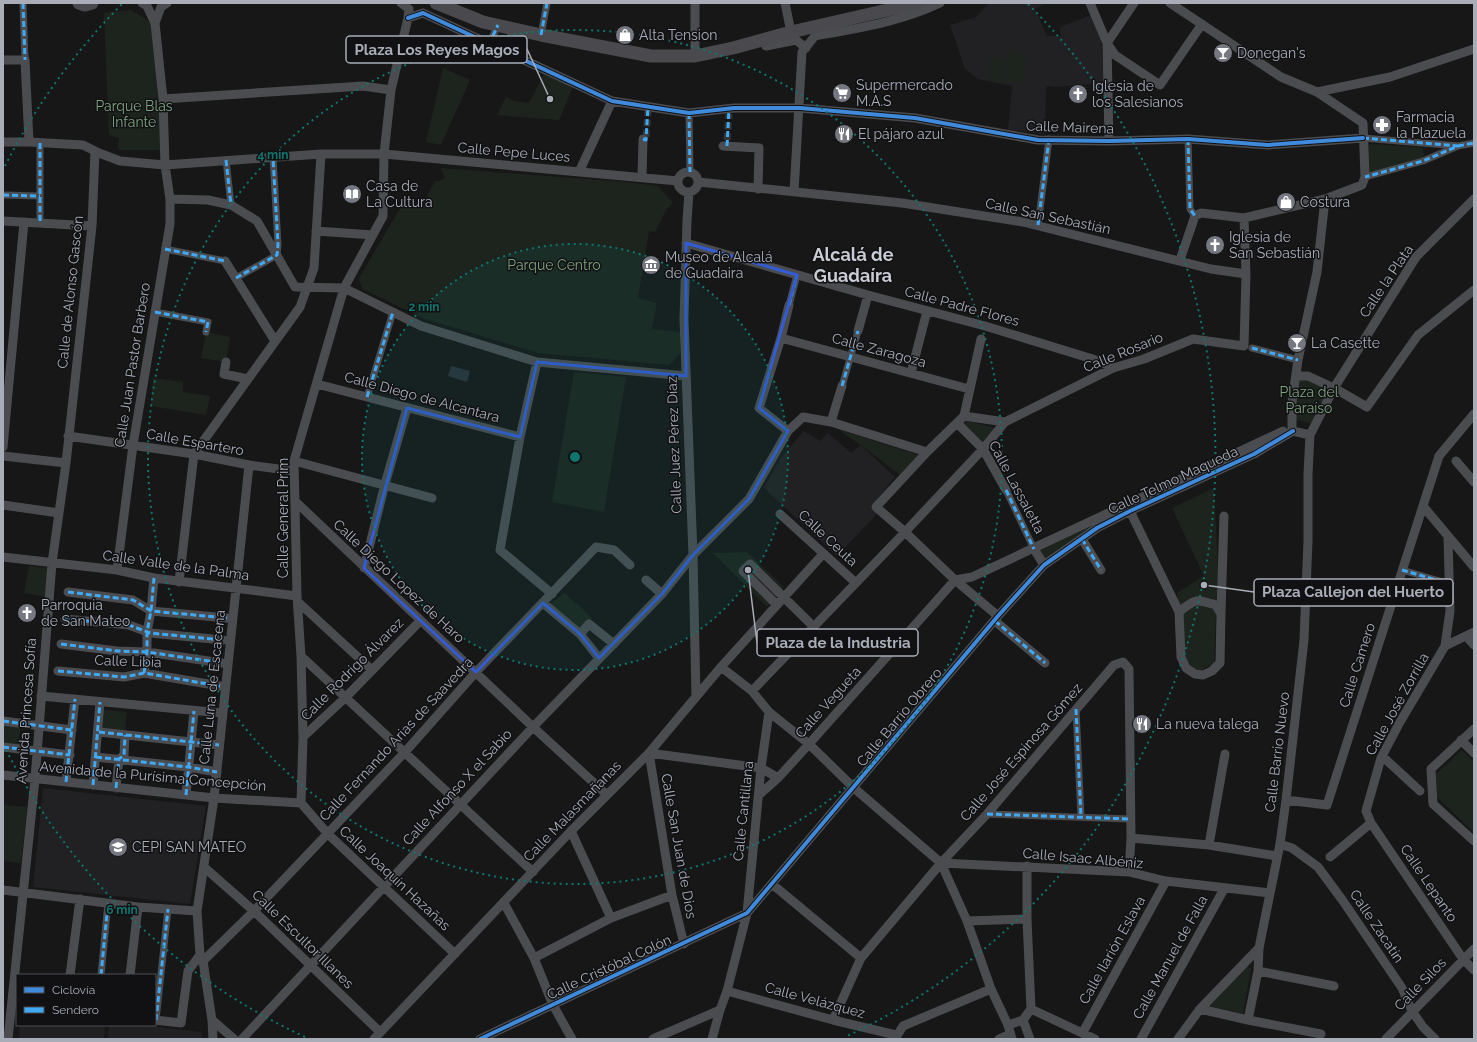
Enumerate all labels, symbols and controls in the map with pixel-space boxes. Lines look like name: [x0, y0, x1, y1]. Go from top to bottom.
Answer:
shop icon: Alta Tension: [614, 24, 636, 46]
place label: Alta Tension: [639, 27, 717, 43]
callout: Plaza Los Reyes Magos: [346, 36, 527, 63]
text: Plaza Los Reyes Magos: [354, 41, 520, 59]
bar icon: Donegan's: [1212, 42, 1234, 64]
place label: Donegan's: [1237, 45, 1306, 61]
place label: Supermercado M.A.S: [856, 77, 953, 109]
place label: Iglesia de los Salesianos: [1092, 78, 1184, 110]
supermarket icon: Supermercado M.A.S: [831, 82, 853, 104]
church icon: Iglesia de los Salesianos: [1067, 83, 1089, 105]
park label: Parque Blas Infante: [95, 98, 173, 130]
place label: Farmacia la Plazuela: [1396, 109, 1466, 141]
pharmacy icon: Farmacia la Plazuela: [1371, 114, 1393, 136]
street label: Calle Mairena: [1026, 117, 1114, 137]
restaurant icon: El pájaro azul: [833, 123, 855, 145]
place label: El pájaro azul: [858, 126, 944, 142]
street label: Calle Pepe Luces: [457, 139, 571, 165]
text: 4 min: [257, 148, 289, 162]
place label: Casa de La Cultura: [366, 178, 433, 210]
library icon: Casa de La Cultura: [341, 183, 363, 205]
shop icon: Costura: [1275, 191, 1297, 213]
place label: Costura: [1300, 194, 1350, 210]
street label: Calle San Sebastián: [984, 195, 1112, 237]
street label: Calle de Alonso Gascón: [54, 215, 86, 369]
place label: Iglesia de San Sebastián: [1229, 229, 1320, 261]
church icon: Iglesia de San Sebastián: [1204, 234, 1226, 256]
street label: Calle la Plata: [1356, 242, 1416, 320]
district label: Alcalá de Guadaíra: [813, 244, 894, 286]
place label: Museo de Alcalá de Guadaira: [665, 249, 773, 281]
museum icon: Museo de Alcalá de Guadaira: [640, 254, 662, 276]
park label: Parque Centro: [507, 257, 601, 273]
street label: Calle Juan Pastor Barbero: [111, 282, 153, 448]
street label: Calle Padre Flores: [903, 283, 1021, 329]
text: 2 min: [408, 300, 440, 314]
street label: Calle Rosario: [1081, 329, 1165, 375]
street label: Calle Zaragoza: [830, 330, 928, 370]
bar icon: La Casette: [1286, 332, 1308, 354]
place label: La Casette: [1311, 335, 1380, 351]
street label: Calle Diego de Alcantara: [343, 369, 501, 425]
street label: Calle Juez Pérez Díaz: [664, 376, 684, 514]
park label: Plaza del Paraíso: [1280, 384, 1339, 416]
street label: Calle Espartero: [145, 426, 245, 458]
street label: Calle Lassaletta: [986, 438, 1048, 536]
street label: Calle Telmo Maqueda: [1106, 443, 1240, 517]
centre of rings: [568, 450, 582, 464]
street label: Calle General Prim: [275, 458, 291, 578]
street label: Calle Ceuta: [795, 507, 861, 569]
street label: Calle Diego Lopez de Haro: [330, 516, 468, 646]
street label: Calle Valle de la Palma: [102, 547, 250, 583]
callout: Plaza Callejon del Huerto: [1254, 579, 1453, 606]
text: Plaza Callejon del Huerto: [1262, 583, 1444, 601]
place label: Parroquia de San Mateo: [41, 597, 130, 629]
church icon: Parroquia de San Mateo: [16, 602, 38, 624]
street label: Calle Luna de Escacena: [196, 609, 228, 765]
street label: Calle Rodrigo Álvarez: [297, 614, 407, 724]
street label: Calle Camero: [1336, 621, 1378, 709]
callout: Plaza de la Industria: [757, 629, 918, 656]
text: Plaza de la Industria: [765, 634, 911, 652]
street label: Avenida Princesa Sofía: [13, 638, 39, 784]
street label: Calle José Zorrilla: [1362, 650, 1432, 758]
street label: Calle Libia: [94, 652, 162, 670]
street label: Calle Fernando Arias de Saavedra: [316, 654, 476, 824]
street label: Calle Vegueta: [792, 663, 864, 741]
street label: Calle Barrio Obrero: [853, 665, 945, 769]
street label: Calle José Espinosa Gómez: [957, 680, 1085, 824]
street label: Calle Barrio Nuevo: [1262, 691, 1292, 813]
restaurant icon: La nueva talega: [1131, 713, 1153, 735]
place label: La nueva talega: [1156, 716, 1259, 732]
street label: Calle Alfonso X el Sabio: [399, 726, 515, 848]
street label: Calle Malasmañanas: [520, 757, 624, 865]
street label: Avenida de la Purísima Concepción: [39, 758, 267, 794]
street label: Calle Cantillana: [730, 760, 756, 862]
street label: Calle San Juan de Dios: [658, 772, 700, 920]
street label: Calle Joaquín Hazañas: [336, 823, 454, 934]
school or university icon: CEPI SAN MATEO: [107, 836, 129, 858]
place label: CEPI SAN MATEO: [132, 839, 246, 855]
street label: Calle Lepanto: [1397, 841, 1461, 925]
street label: Calle Isaac Albéniz: [1022, 845, 1144, 871]
street label: Calle Escultor Illanes: [249, 886, 357, 992]
street label: Calle Zacatín: [1347, 887, 1407, 965]
street label: Calle Manuel de Falla: [1129, 892, 1211, 1022]
street label: Calle Ilarión Eslava: [1076, 893, 1148, 1007]
text: 6 min: [106, 903, 138, 917]
street label: Calle Cristóbal Colón: [544, 931, 674, 1003]
street label: Calle Silos: [1391, 954, 1449, 1014]
legend: [16, 974, 156, 1026]
street label: Calle Velázquez: [763, 979, 867, 1021]
text: Ciclovía: [52, 983, 95, 997]
text: Sendero: [52, 1003, 99, 1017]

